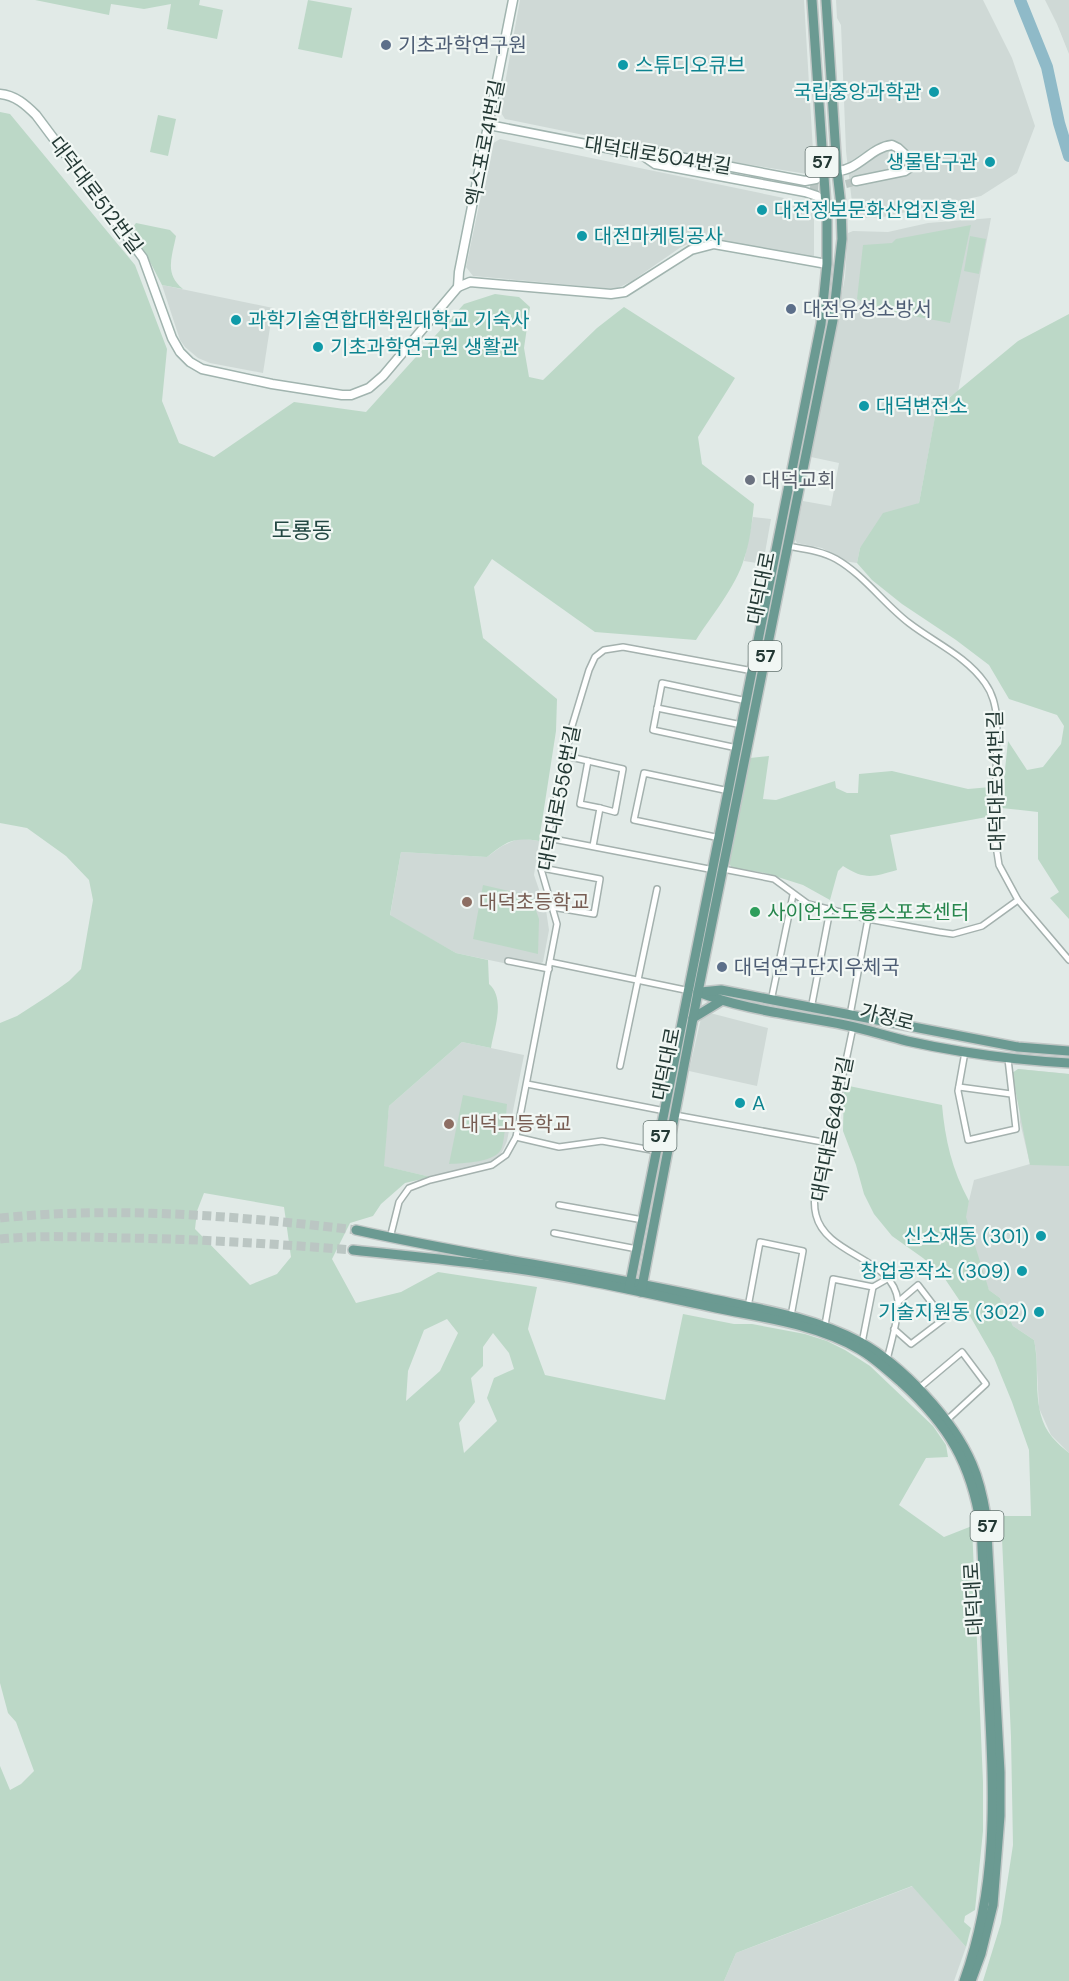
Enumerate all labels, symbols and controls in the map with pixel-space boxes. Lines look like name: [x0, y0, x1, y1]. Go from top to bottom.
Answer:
place label: 기초과학연구원: [398, 32, 527, 58]
marker: 기초과학연구원: [379, 38, 393, 52]
place label: 스튜디오큐브: [635, 52, 745, 78]
marker: 스튜디오큐브: [616, 58, 630, 72]
street label: 엑스포로41번길: [460, 77, 510, 209]
place label: 국립중앙과학관: [793, 79, 922, 105]
marker: 국립중앙과학관: [927, 85, 941, 99]
street label: 대덕대로512번길: [43, 131, 149, 259]
street label: 대덕대로504번길: [583, 131, 733, 179]
road number: 57: [806, 147, 838, 177]
place label: 생물탐구관: [886, 149, 978, 175]
marker: 생물탐구관: [983, 155, 997, 169]
place label: 대전정보문화산업진흥원: [774, 197, 976, 223]
marker: 대전정보문화산업진흥원: [755, 203, 769, 217]
place label: 대전마케팅공사: [594, 223, 723, 249]
marker: 대전마케팅공사: [575, 229, 589, 243]
place label: 대전유성소방서: [803, 296, 932, 322]
marker: 대전유성소방서: [784, 302, 798, 316]
place label: 과학기술연합대학원대학교 기숙사: [248, 307, 529, 333]
marker: 과학기술연합대학원대학교 기숙사: [229, 313, 243, 327]
place label: 기초과학연구원 생활관: [330, 334, 519, 360]
marker: 기초과학연구원 생활관: [311, 340, 325, 354]
place label: 대덕변전소: [876, 393, 968, 419]
marker: 대덕변전소: [857, 399, 871, 413]
place label: 대덕교회: [762, 467, 836, 493]
marker: 대덕교회: [743, 473, 757, 487]
district label: 도룡동: [272, 516, 332, 545]
street label: 대덕대로: [741, 549, 781, 627]
road number: 57: [748, 641, 782, 671]
street label: 대덕대로541번길: [982, 710, 1010, 852]
street label: 대덕대로556번길: [532, 723, 586, 873]
place label: 대덕초등학교: [479, 889, 589, 915]
marker: 대덕초등학교: [460, 895, 474, 909]
place label: 사이언스도룡스포츠센터: [767, 899, 969, 925]
marker: 사이언스도룡스포츠센터: [748, 905, 762, 919]
place label: 대덕연구단지우체국: [734, 954, 900, 980]
marker: 대덕연구단지우체국: [715, 960, 729, 974]
street label: 가정로: [857, 998, 917, 1036]
street label: 대덕대로: [646, 1025, 686, 1103]
street label: 대덕대로649번길: [805, 1054, 859, 1204]
place label: A: [752, 1090, 765, 1116]
marker: A: [733, 1096, 747, 1110]
place label: 대덕고등학교: [461, 1111, 571, 1137]
marker: 대덕고등학교: [442, 1117, 456, 1131]
road number: 57: [644, 1121, 676, 1151]
place label: 신소재동 (301): [903, 1223, 1029, 1249]
marker: 신소재동 (301): [1034, 1229, 1048, 1243]
place label: 창업공작소 (309): [860, 1258, 1010, 1284]
marker: 창업공작소 (309): [1015, 1264, 1029, 1278]
place label: 기술지원동 (302): [878, 1299, 1027, 1325]
marker: 기술지원동 (302): [1032, 1305, 1046, 1319]
road number: 57: [970, 1511, 1004, 1541]
street label: 대덕대로: [958, 1562, 988, 1636]

